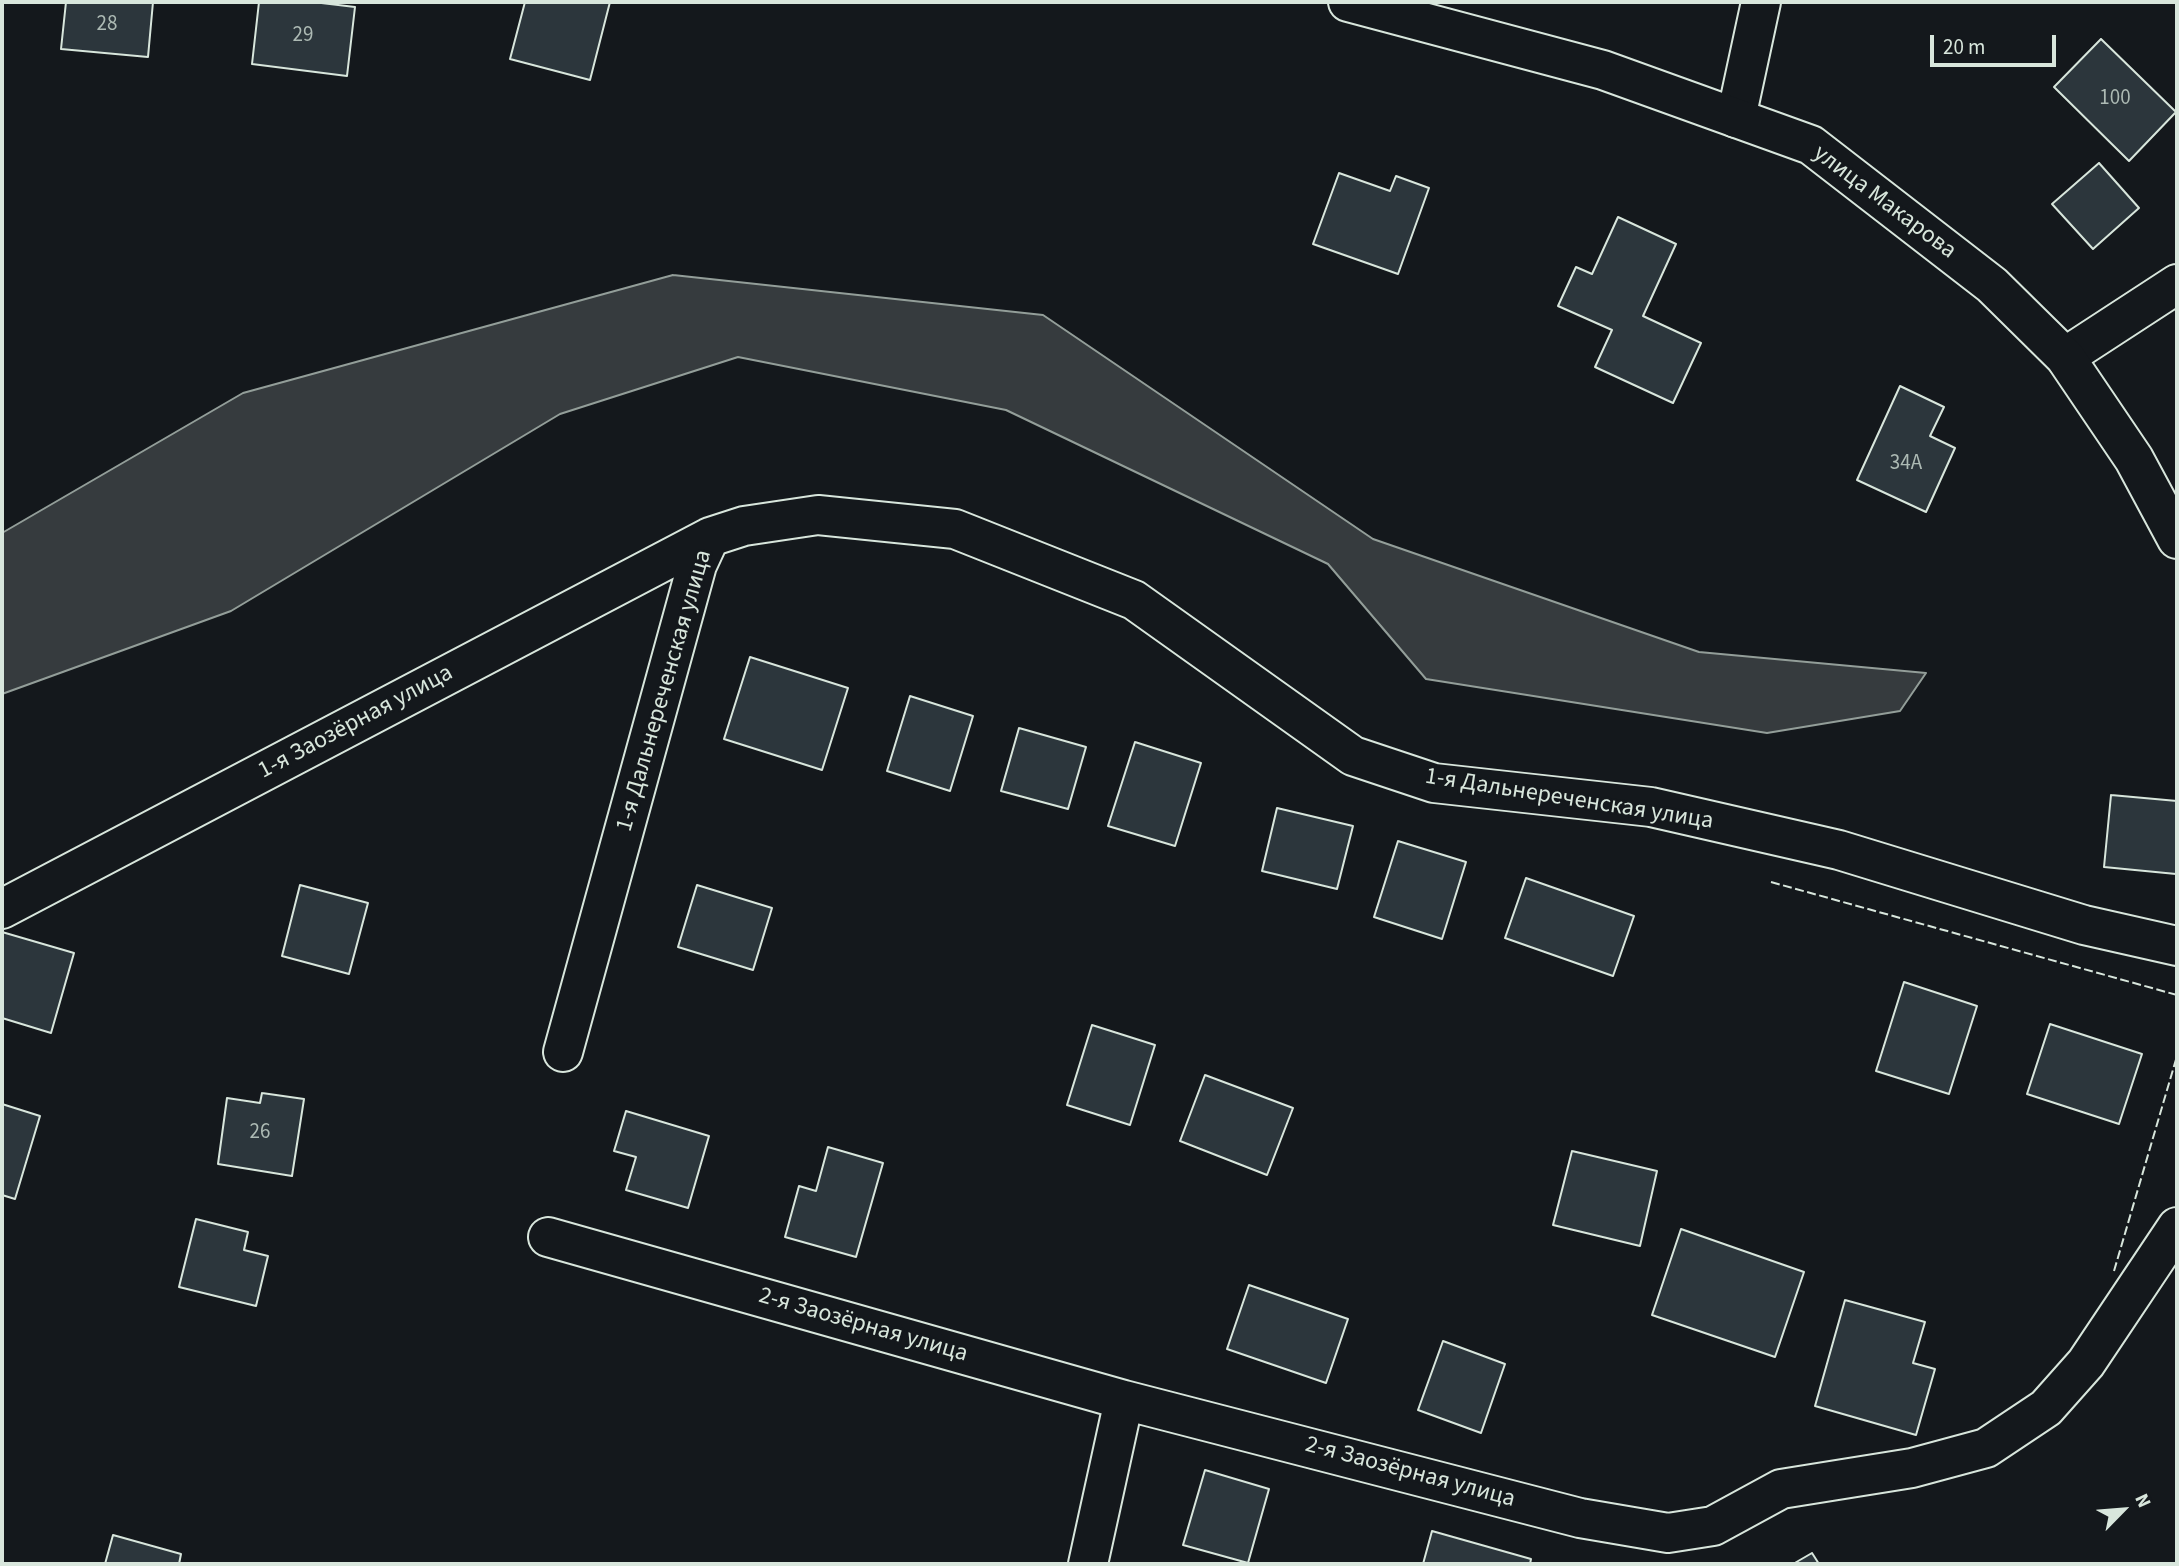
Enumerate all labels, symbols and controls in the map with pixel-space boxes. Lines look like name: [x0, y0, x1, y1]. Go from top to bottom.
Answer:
house number: 28: [97, 12, 117, 38]
scale bar: [1934, 21, 2060, 65]
house number: 29: [293, 23, 313, 49]
text: 20 m: [1943, 32, 1985, 62]
house number: 100: [2099, 86, 2131, 112]
street label: улица Макарова: [1807, 140, 1961, 266]
house number: 34А: [1890, 451, 1922, 477]
street label: 1-я Дальнереченская улица: [611, 547, 719, 835]
street label: 1-я Заозёрная улица: [254, 660, 458, 786]
street label: 1-я Дальнереченская улица: [1423, 763, 1715, 837]
house number: 26: [250, 1120, 270, 1146]
street label: 2-я Заозёрная улица: [755, 1282, 971, 1370]
street label: 2-я Заозёрная улица: [1302, 1431, 1518, 1515]
north arrow: [2088, 1475, 2158, 1545]
text: N: [2128, 1489, 2157, 1512]

